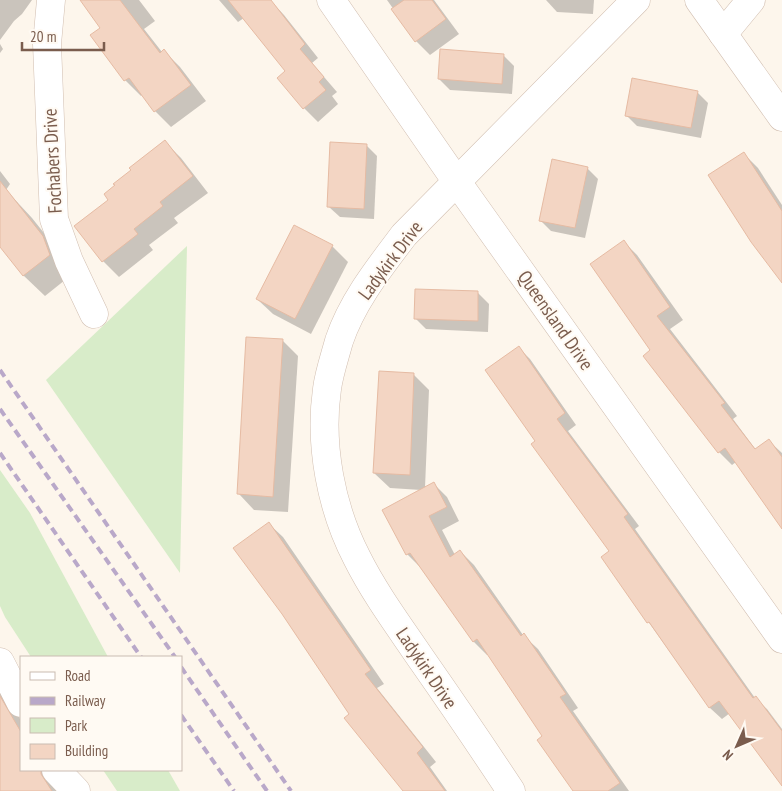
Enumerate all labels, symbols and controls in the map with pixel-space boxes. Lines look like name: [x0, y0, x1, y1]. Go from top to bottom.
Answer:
scale bar: [22, 20, 105, 52]
text: 20 m: [30, 27, 56, 46]
street label: Fochabers Drive: [37, 108, 67, 214]
street label: Ladykirk Drive: [353, 216, 428, 304]
street label: Queensland Drive: [513, 266, 599, 375]
street label: Ladykirk Drive: [391, 623, 463, 713]
legend: [20, 656, 182, 771]
text: Road: [65, 666, 91, 685]
text: Railway: [65, 691, 106, 710]
text: Park: [65, 716, 87, 735]
north arrow: [712, 721, 762, 771]
text: Building: [65, 741, 108, 760]
text: N: [719, 746, 737, 764]

